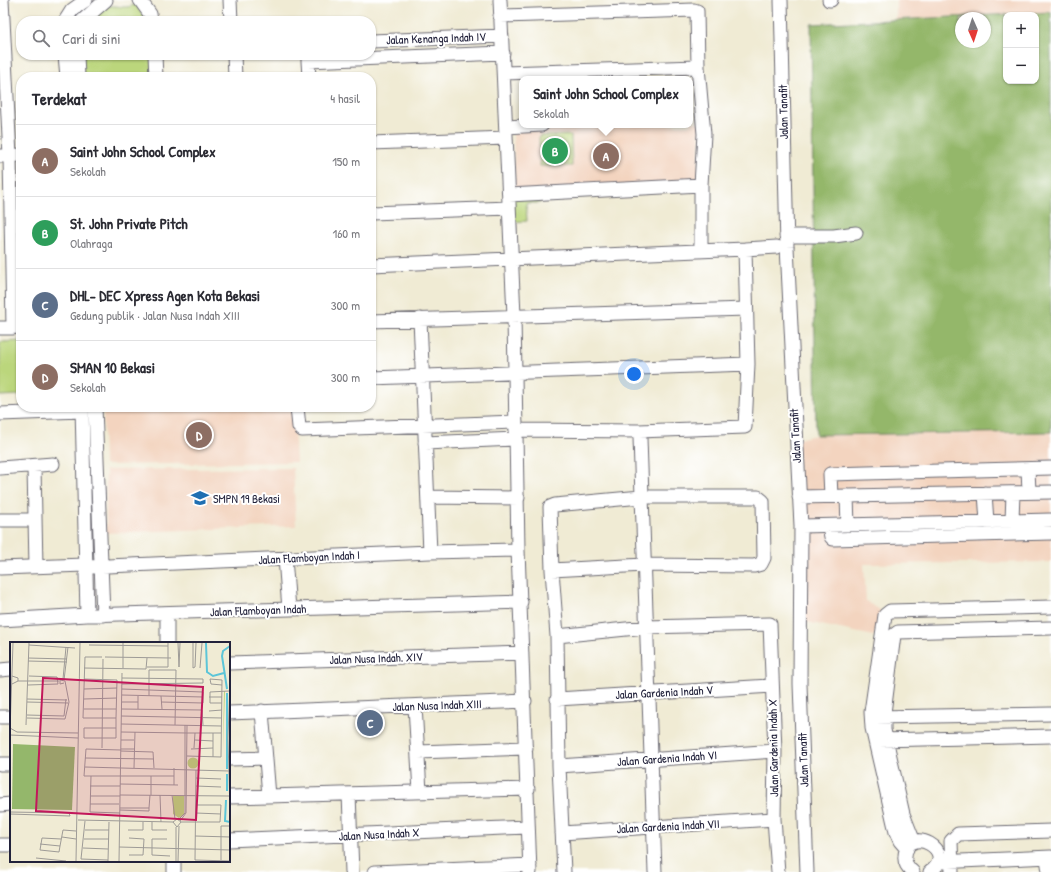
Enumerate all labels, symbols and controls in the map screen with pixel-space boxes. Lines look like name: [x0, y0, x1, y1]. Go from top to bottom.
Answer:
north arrow: [955, 12, 991, 48]
map controls: [1003, 12, 1039, 84]
button: +: [1003, 12, 1039, 48]
search box: [16, 16, 376, 60]
icon: search: [30, 27, 52, 49]
text: Cari di sini: [62, 28, 121, 49]
street label: Jalan Kenanga Indah IV: [386, 28, 486, 48]
button: −: [1003, 48, 1039, 84]
popup: [519, 76, 693, 128]
text: Saint John School Complex: [533, 83, 679, 104]
street label: Jalan Tanafit: [774, 84, 792, 139]
text: Terdekat: [32, 87, 86, 110]
text: 4 hasil: [330, 89, 360, 107]
text: Sekolah: [533, 104, 569, 122]
pin: B: [542, 136, 568, 166]
text: Saint John School Complex: [70, 141, 216, 162]
pin: A: [593, 141, 619, 171]
text: A: [42, 152, 48, 170]
text: 150 m: [332, 152, 360, 170]
text: Sekolah: [70, 162, 106, 180]
text: St. John Private Pitch: [70, 213, 188, 234]
text: B: [42, 224, 48, 242]
text: 160 m: [332, 224, 360, 242]
text: Olahraga: [70, 234, 112, 252]
text: DHL- DEC Xpress Agen Kota Bekasi: [70, 285, 260, 306]
text: C: [41, 296, 49, 314]
text: 300 m: [331, 296, 360, 314]
text: Gedung publik · Jalan Nusa Indah XIII: [70, 306, 240, 324]
text: SMAN 10 Bekasi: [70, 357, 155, 378]
your location: [624, 364, 644, 384]
text: D: [42, 368, 48, 386]
text: 300 m: [331, 368, 360, 386]
text: Sekolah: [70, 378, 106, 396]
street label: Jalan Tanafit: [785, 407, 805, 464]
pin: D: [186, 420, 212, 450]
school or university icon: SMPN 19 Bekasi: [190, 488, 210, 508]
place label: SMPN 19 Bekasi: [213, 490, 280, 507]
street label: Jalan Flamboyan Indah I: [258, 546, 360, 568]
street label: Jalan Flamboyan Indah: [210, 600, 306, 620]
inset map: [10, 642, 230, 862]
street label: Jalan Nusa Indah. XIV: [329, 648, 423, 668]
street label: Jalan Gardenia Indah V: [615, 681, 713, 703]
street label: Jalan Nusa Indah XIII: [392, 695, 482, 715]
street label: Jalan Gardenia Indah X: [764, 699, 782, 797]
pin: C: [357, 708, 383, 738]
street label: Jalan Tanafit: [794, 732, 812, 788]
street label: Jalan Gardenia Indah VI: [616, 746, 718, 770]
street label: Jalan Gardenia Indah VII: [616, 815, 720, 837]
street label: Jalan Nusa Indah X: [338, 823, 420, 845]

